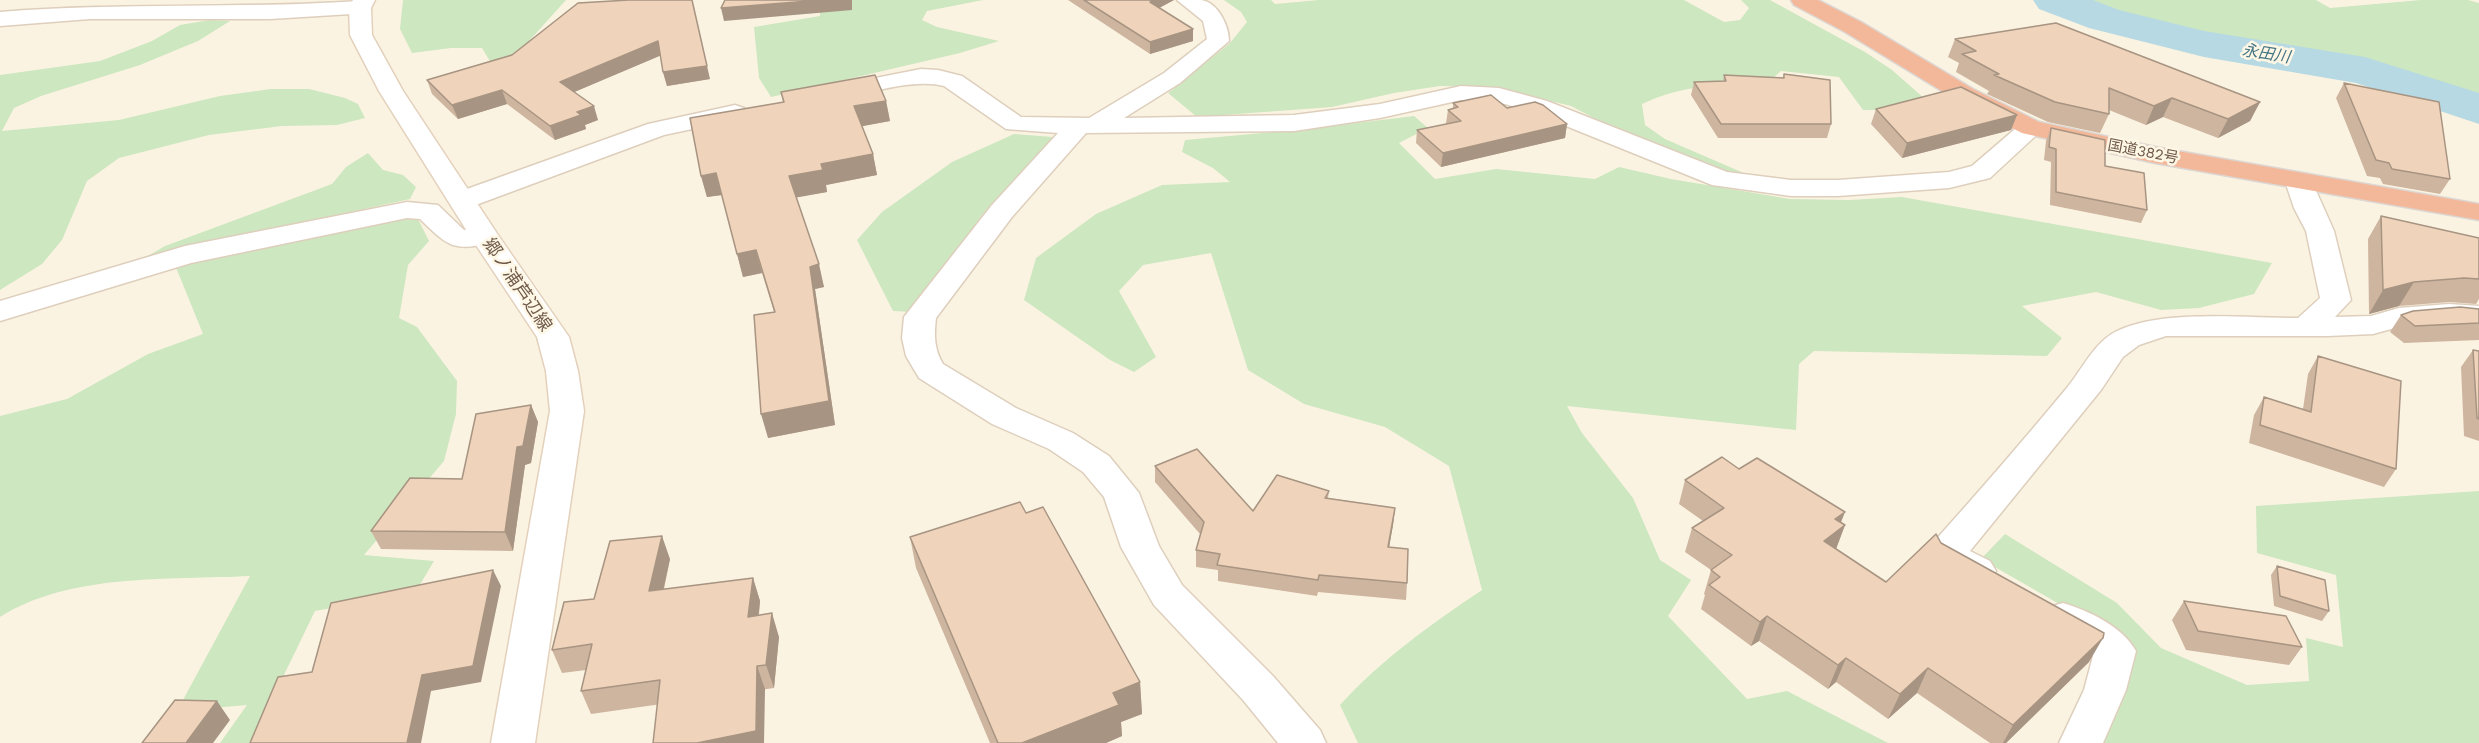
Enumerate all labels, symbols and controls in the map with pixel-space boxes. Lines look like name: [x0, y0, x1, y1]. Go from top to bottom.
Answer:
water label: 永田川: [2241, 41, 2291, 67]
street label: 国道382号: [2106, 136, 2180, 168]
street label: 郷ノ浦芦辺線: [478, 234, 556, 336]

